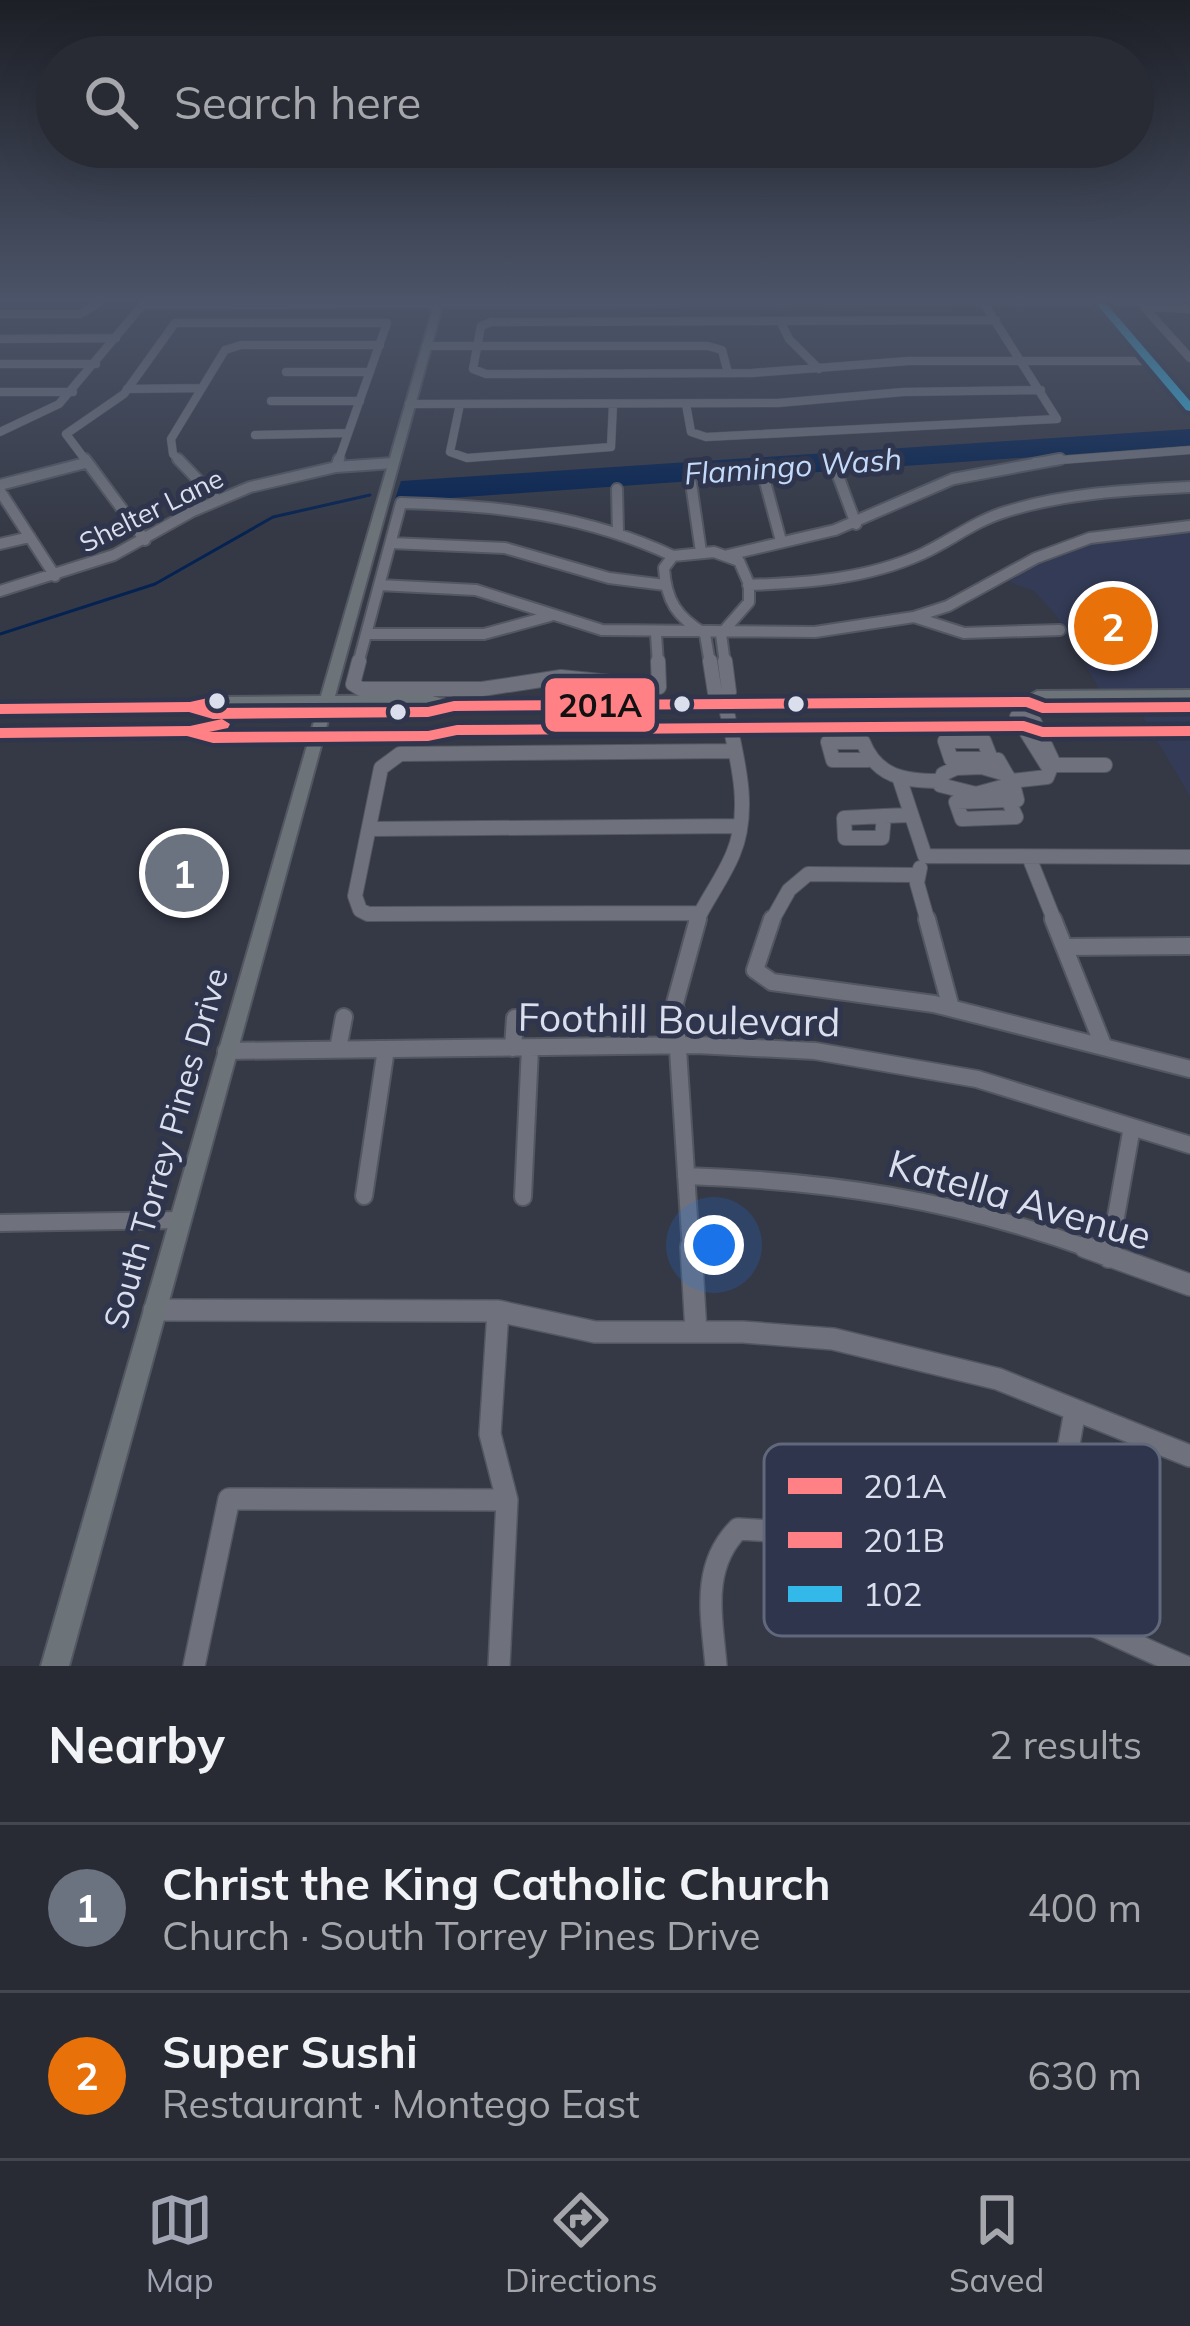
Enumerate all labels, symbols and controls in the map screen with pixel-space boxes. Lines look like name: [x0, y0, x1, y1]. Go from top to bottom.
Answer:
search box: [36, 36, 1154, 168]
icon: search: [78, 69, 144, 135]
text: Search here: [174, 74, 421, 130]
water label: Flamingo Wash: [683, 439, 903, 493]
street label: Shelter Lane: [73, 461, 229, 559]
pin: 2: [1074, 581, 1152, 671]
line badge: 201A: [543, 676, 657, 734]
text: 201A: [558, 684, 642, 725]
unlabelled marker: [206, 690, 228, 712]
unlabelled marker: [671, 693, 693, 715]
unlabelled marker: [785, 693, 807, 715]
unlabelled marker: [387, 701, 409, 723]
pin: 1: [145, 828, 223, 918]
street label: South Torrey Pines Drive: [94, 963, 236, 1333]
street label: Foothill Boulevard: [517, 992, 841, 1046]
street label: Katella Avenue: [883, 1138, 1157, 1260]
your location: [684, 1215, 744, 1275]
legend: [764, 1444, 1160, 1636]
text: 201A: [863, 1465, 947, 1506]
text: 201B: [863, 1519, 945, 1560]
text: 102: [863, 1573, 922, 1614]
text: Nearby: [48, 1712, 225, 1776]
text: 2 results: [989, 1720, 1142, 1769]
text: Christ the King Catholic Church: [162, 1855, 831, 1911]
text: 1: [75, 1883, 99, 1932]
text: 400 m: [1027, 1883, 1142, 1932]
text: Church · South Torrey Pines Drive: [162, 1911, 760, 1960]
text: Super Sushi: [162, 2023, 418, 2079]
text: 2: [75, 2051, 99, 2100]
text: 630 m: [1027, 2051, 1142, 2100]
text: Restaurant · Montego East: [162, 2079, 640, 2128]
tab: Map: [146, 2187, 214, 2300]
tab: Directions: [505, 2187, 658, 2300]
tab: Saved: [949, 2187, 1044, 2300]

